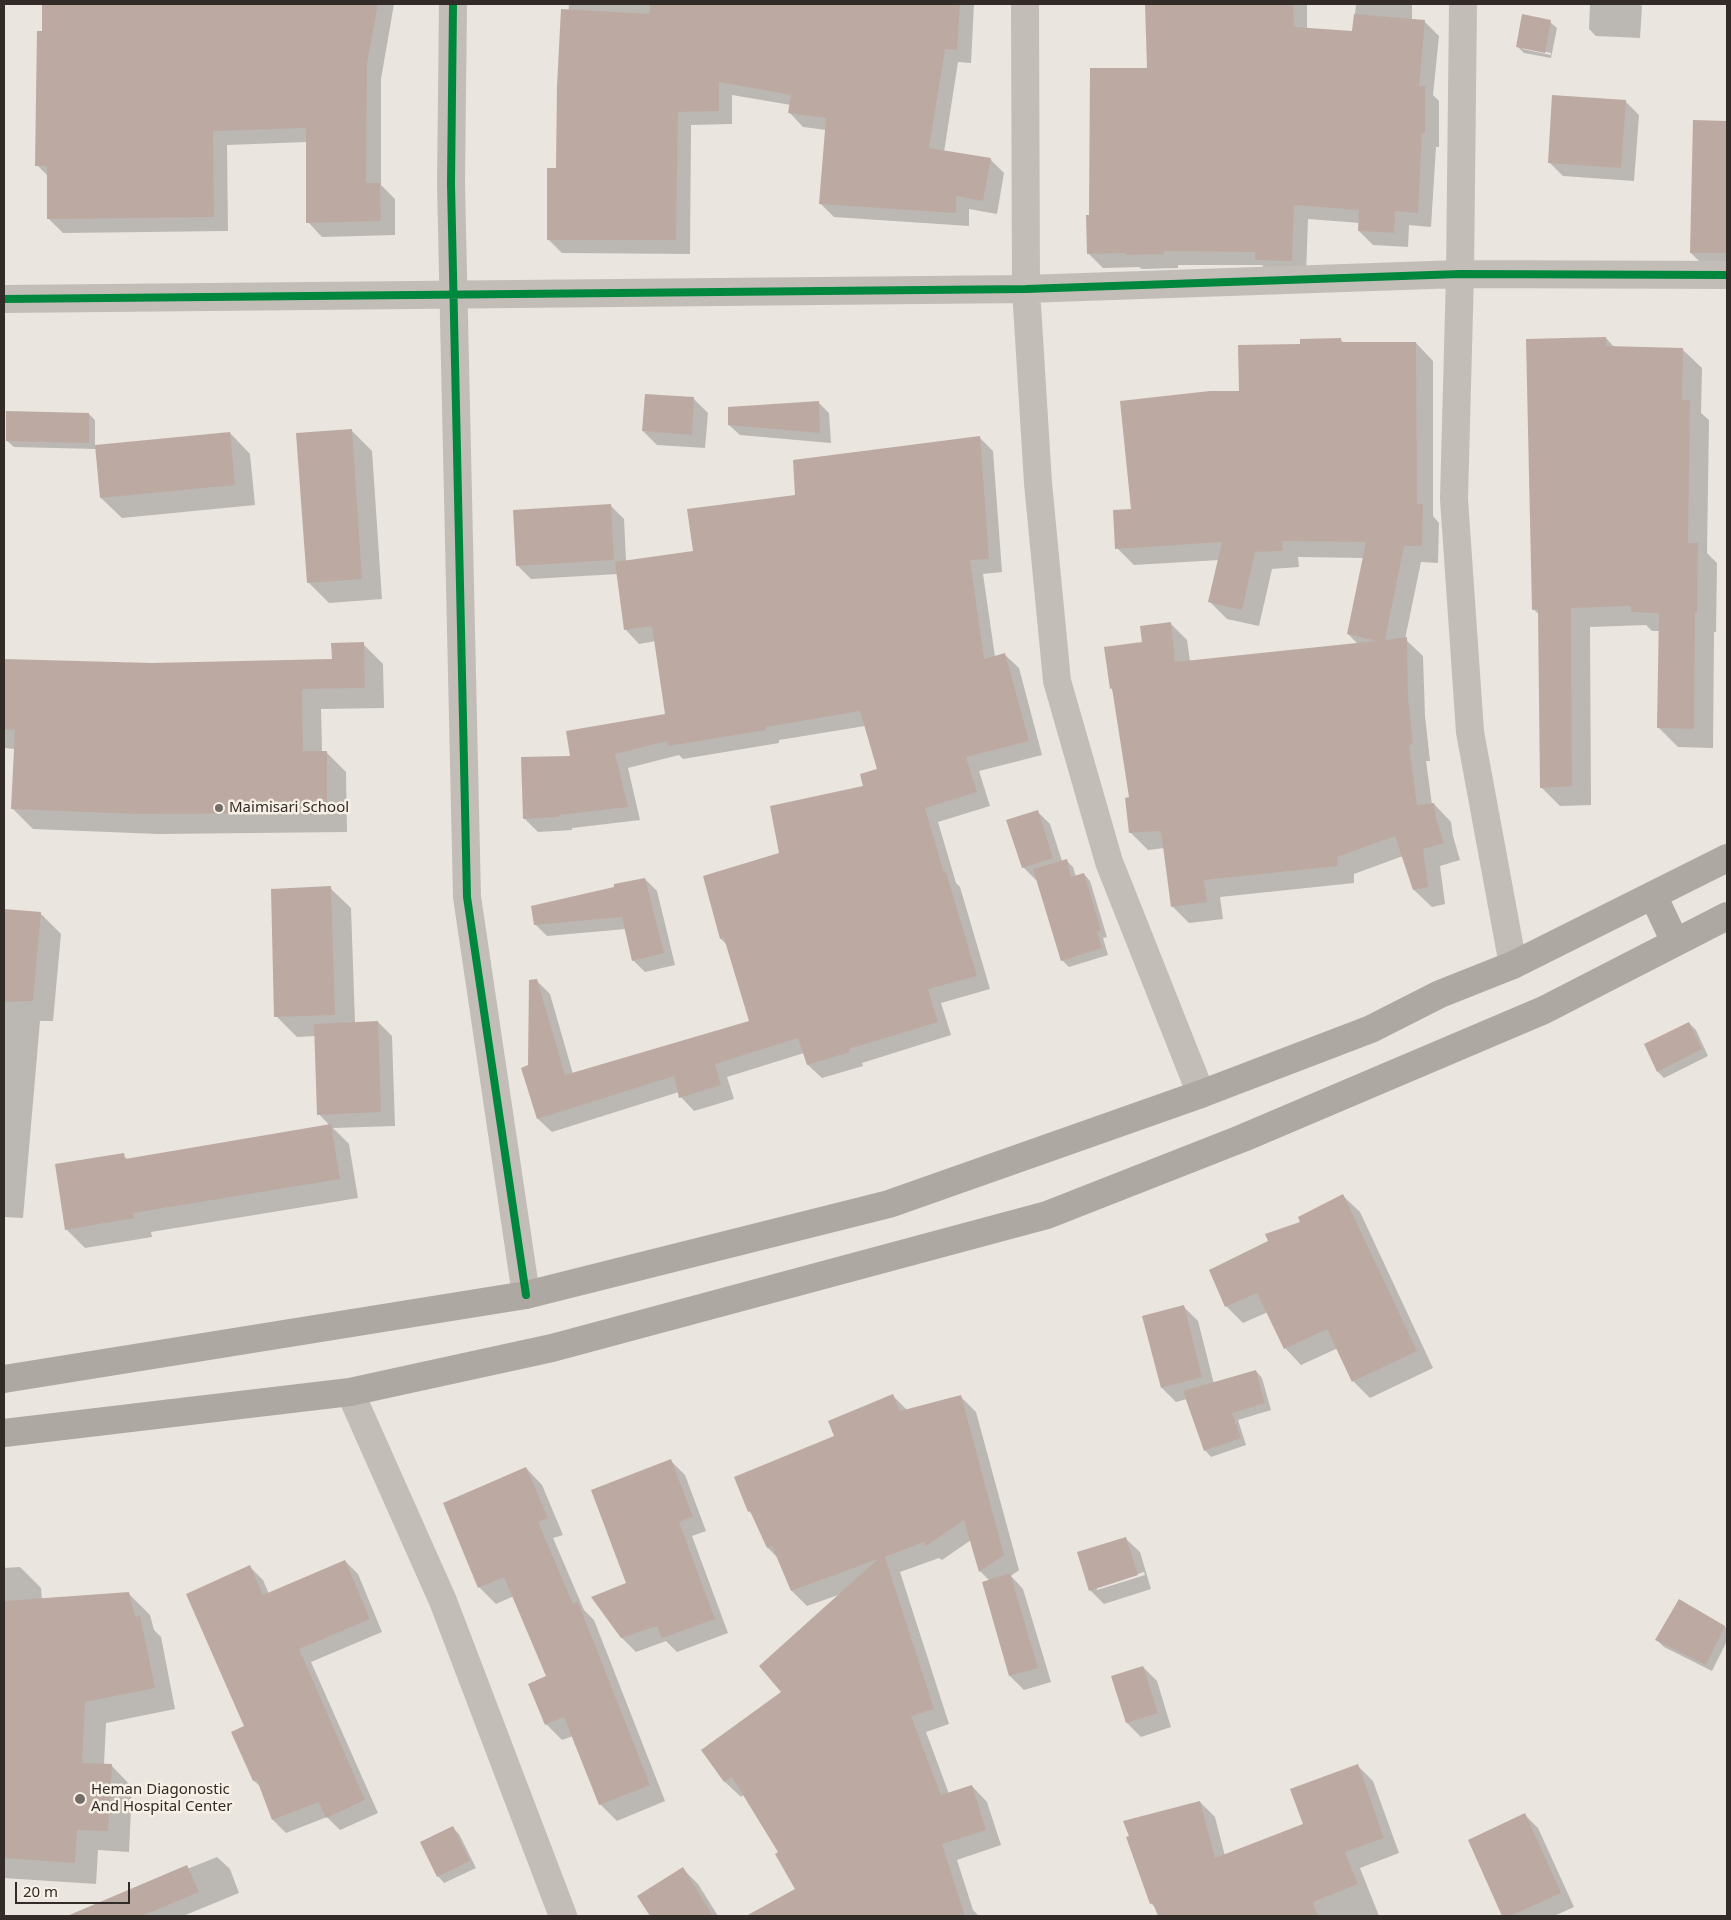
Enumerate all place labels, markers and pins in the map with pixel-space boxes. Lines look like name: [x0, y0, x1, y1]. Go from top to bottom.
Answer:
place label: Maimisari School: [229, 799, 349, 817]
marker: Maimisari School: [213, 802, 225, 814]
place label: Heman Diagonostic And Hospital Center: [91, 1781, 232, 1816]
marker: Heman Diagonostic And Hospital Center: [73, 1792, 87, 1806]

